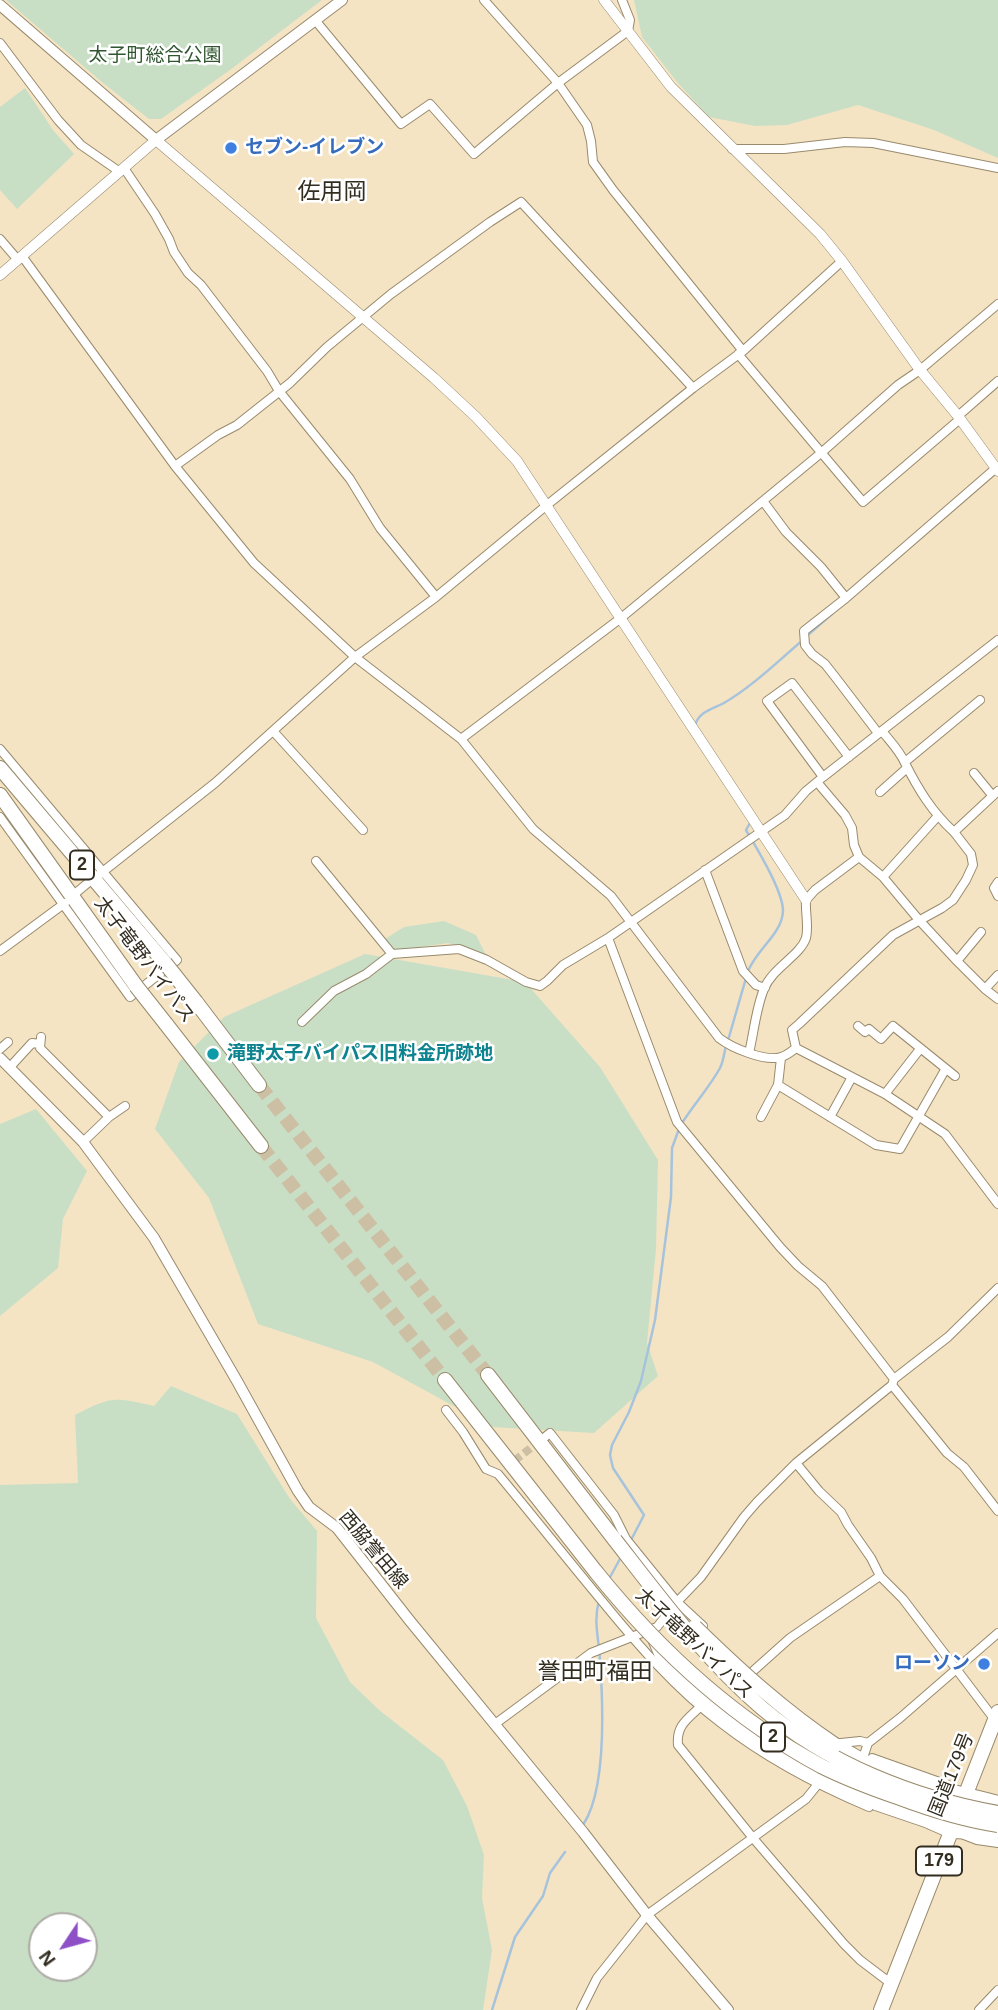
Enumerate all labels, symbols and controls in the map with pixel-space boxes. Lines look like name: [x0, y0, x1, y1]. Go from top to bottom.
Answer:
park label: 太子町総合公園: [89, 45, 221, 67]
place label: セブン-イレブン: [245, 137, 384, 159]
marker: セブン-イレブン: [223, 140, 239, 156]
district label: 佐用岡: [298, 179, 366, 207]
road number: 2: [70, 850, 94, 880]
street label: 太子竜野バイパス: [89, 892, 199, 1028]
place label: 滝野太子バイパス旧料金所跡地: [227, 1043, 493, 1065]
marker: 滝野太子バイパス旧料金所跡地: [205, 1046, 221, 1062]
street label: 西脇誉田線: [334, 1506, 412, 1594]
street label: 太子竜野バイパス: [631, 1584, 757, 1704]
place label: ローソン: [894, 1653, 970, 1675]
marker: ローソン: [976, 1656, 992, 1672]
district label: 誉田町福田: [538, 1659, 652, 1687]
road number: 2: [761, 1722, 785, 1752]
street label: 国道179号: [925, 1730, 979, 1820]
road number: 179: [916, 1846, 962, 1875]
north arrow: [28, 1912, 98, 1982]
text: N: [35, 1947, 60, 1970]

